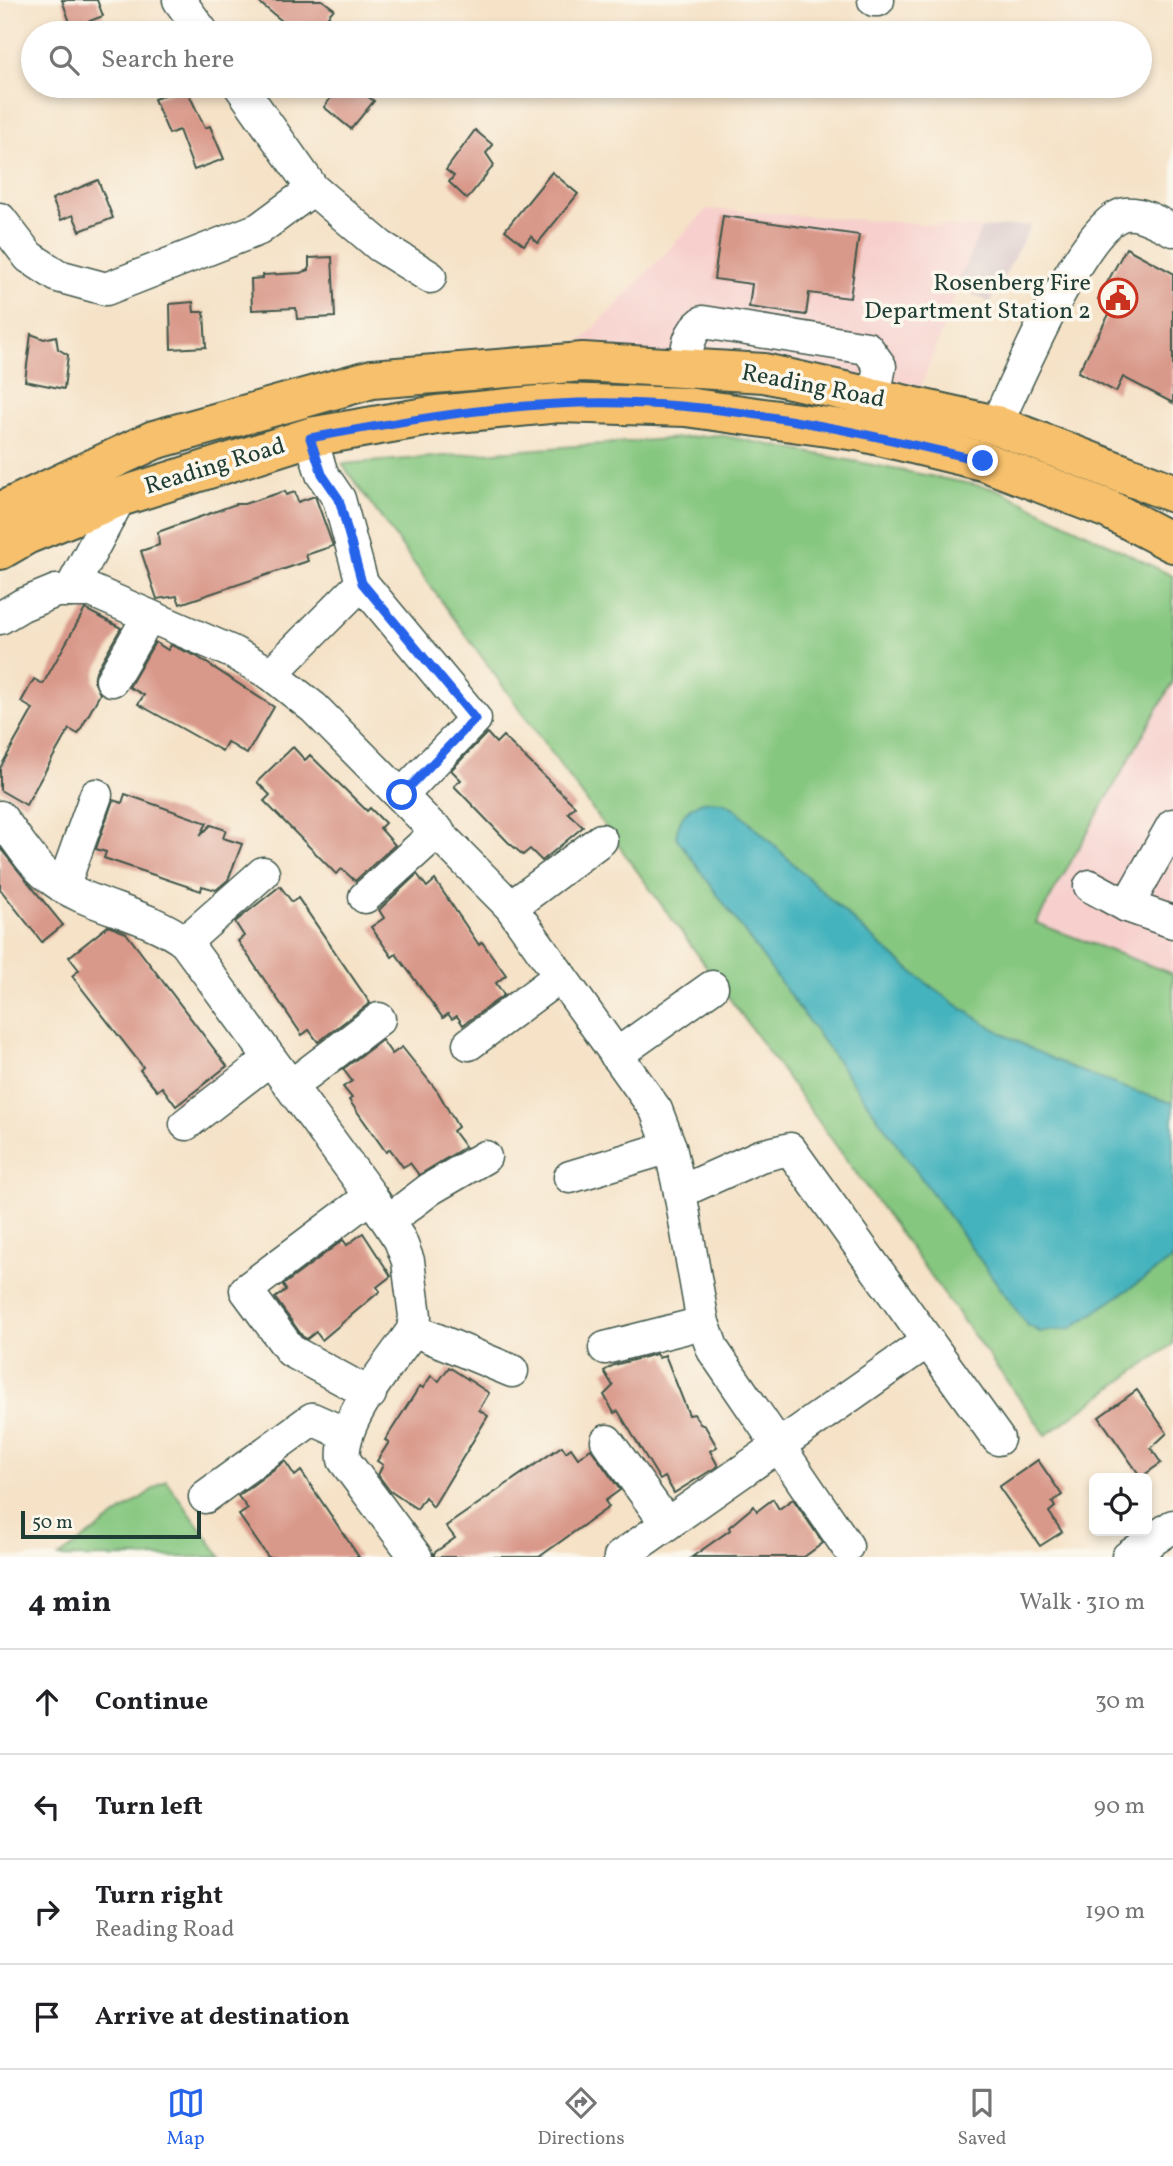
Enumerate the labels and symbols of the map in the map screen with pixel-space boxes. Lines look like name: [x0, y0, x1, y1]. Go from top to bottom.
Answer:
place label: Rosenberg Fire Department Station 2: [864, 267, 1091, 329]
public building icon: Rosenberg Fire Department Station 2: [1097, 277, 1139, 319]
street label: Reading Road: [738, 356, 888, 418]
street label: Reading Road: [140, 429, 290, 505]
route end: [967, 445, 998, 476]
route start: [386, 779, 417, 810]
scale bar: [21, 1508, 201, 1540]

